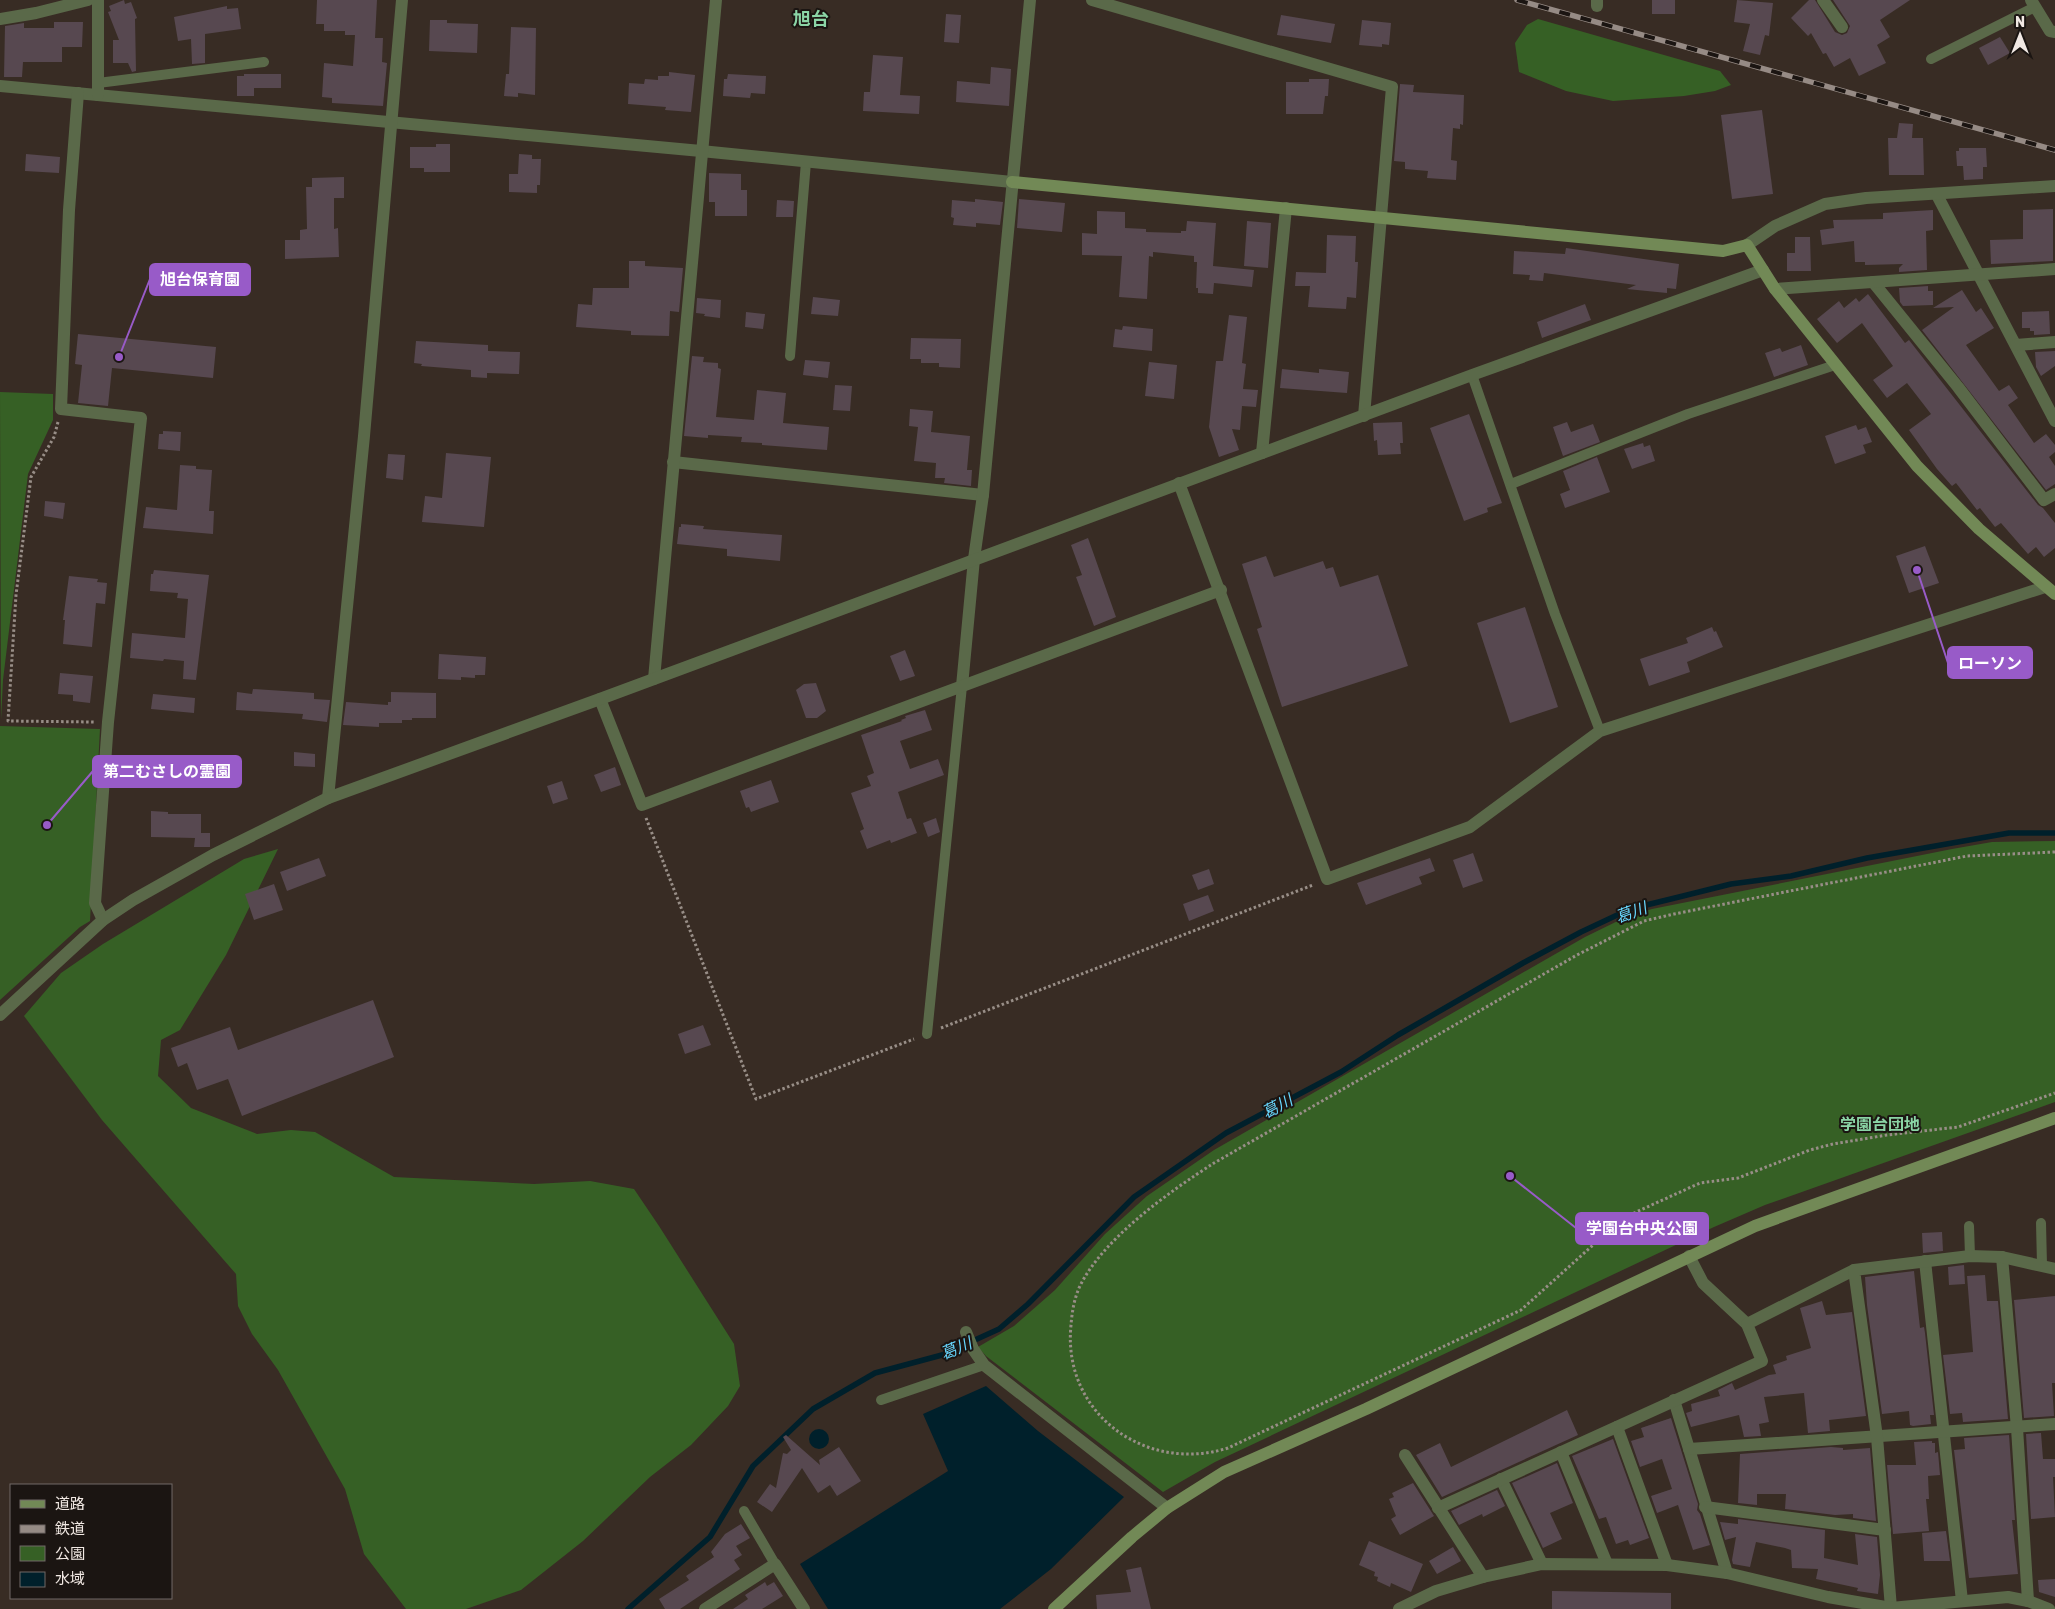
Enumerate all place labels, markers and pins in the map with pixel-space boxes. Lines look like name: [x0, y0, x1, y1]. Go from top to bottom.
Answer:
callout: 旭台保育園: [150, 264, 250, 295]
callout: ローソン: [1948, 647, 2032, 678]
callout: 第二むさしの霊園: [93, 756, 241, 787]
callout: 学園台中央公園: [1576, 1213, 1708, 1244]

